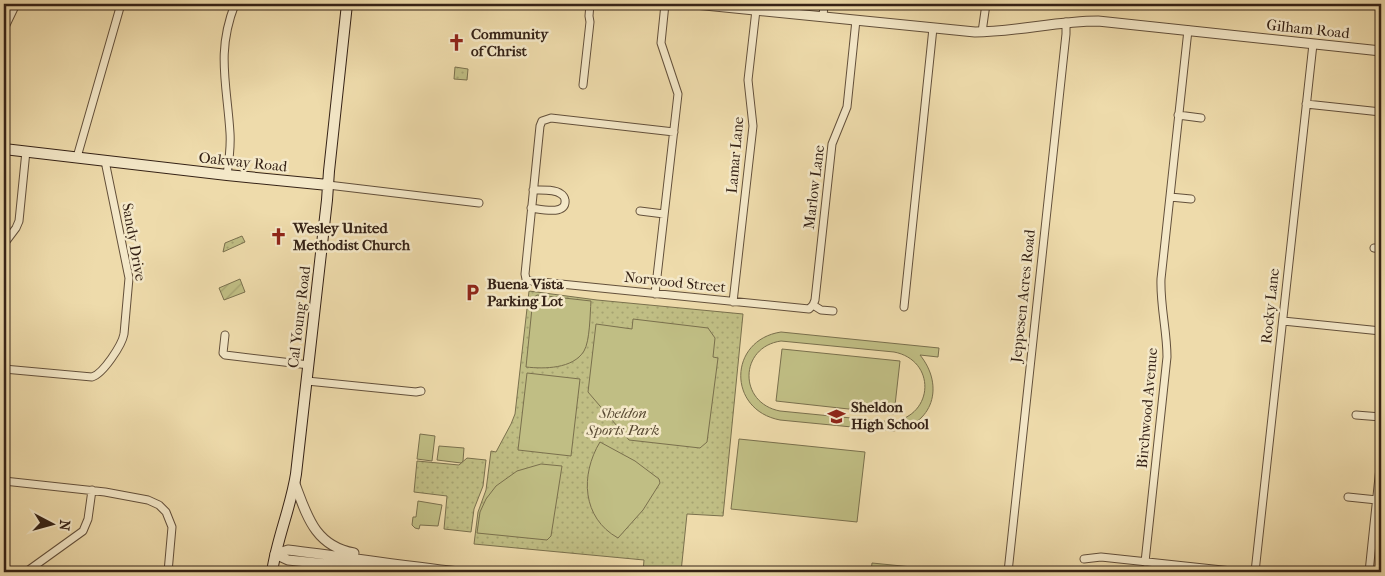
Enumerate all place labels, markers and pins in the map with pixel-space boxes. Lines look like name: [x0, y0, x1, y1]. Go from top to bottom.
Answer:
place label: Community of Christ: [471, 25, 549, 60]
church icon: Community of Christ: [447, 33, 467, 53]
place label: Wesley United Methodist Church: [292, 219, 411, 254]
church icon: Wesley United Methodist Church: [269, 227, 289, 247]
place label: Buena Vista Parking Lot: [487, 275, 565, 310]
parking icon: Buena Vista Parking Lot: [463, 283, 483, 303]
place label: Sheldon High School: [851, 398, 930, 433]
school or university icon: Sheldon High School: [827, 406, 847, 426]

